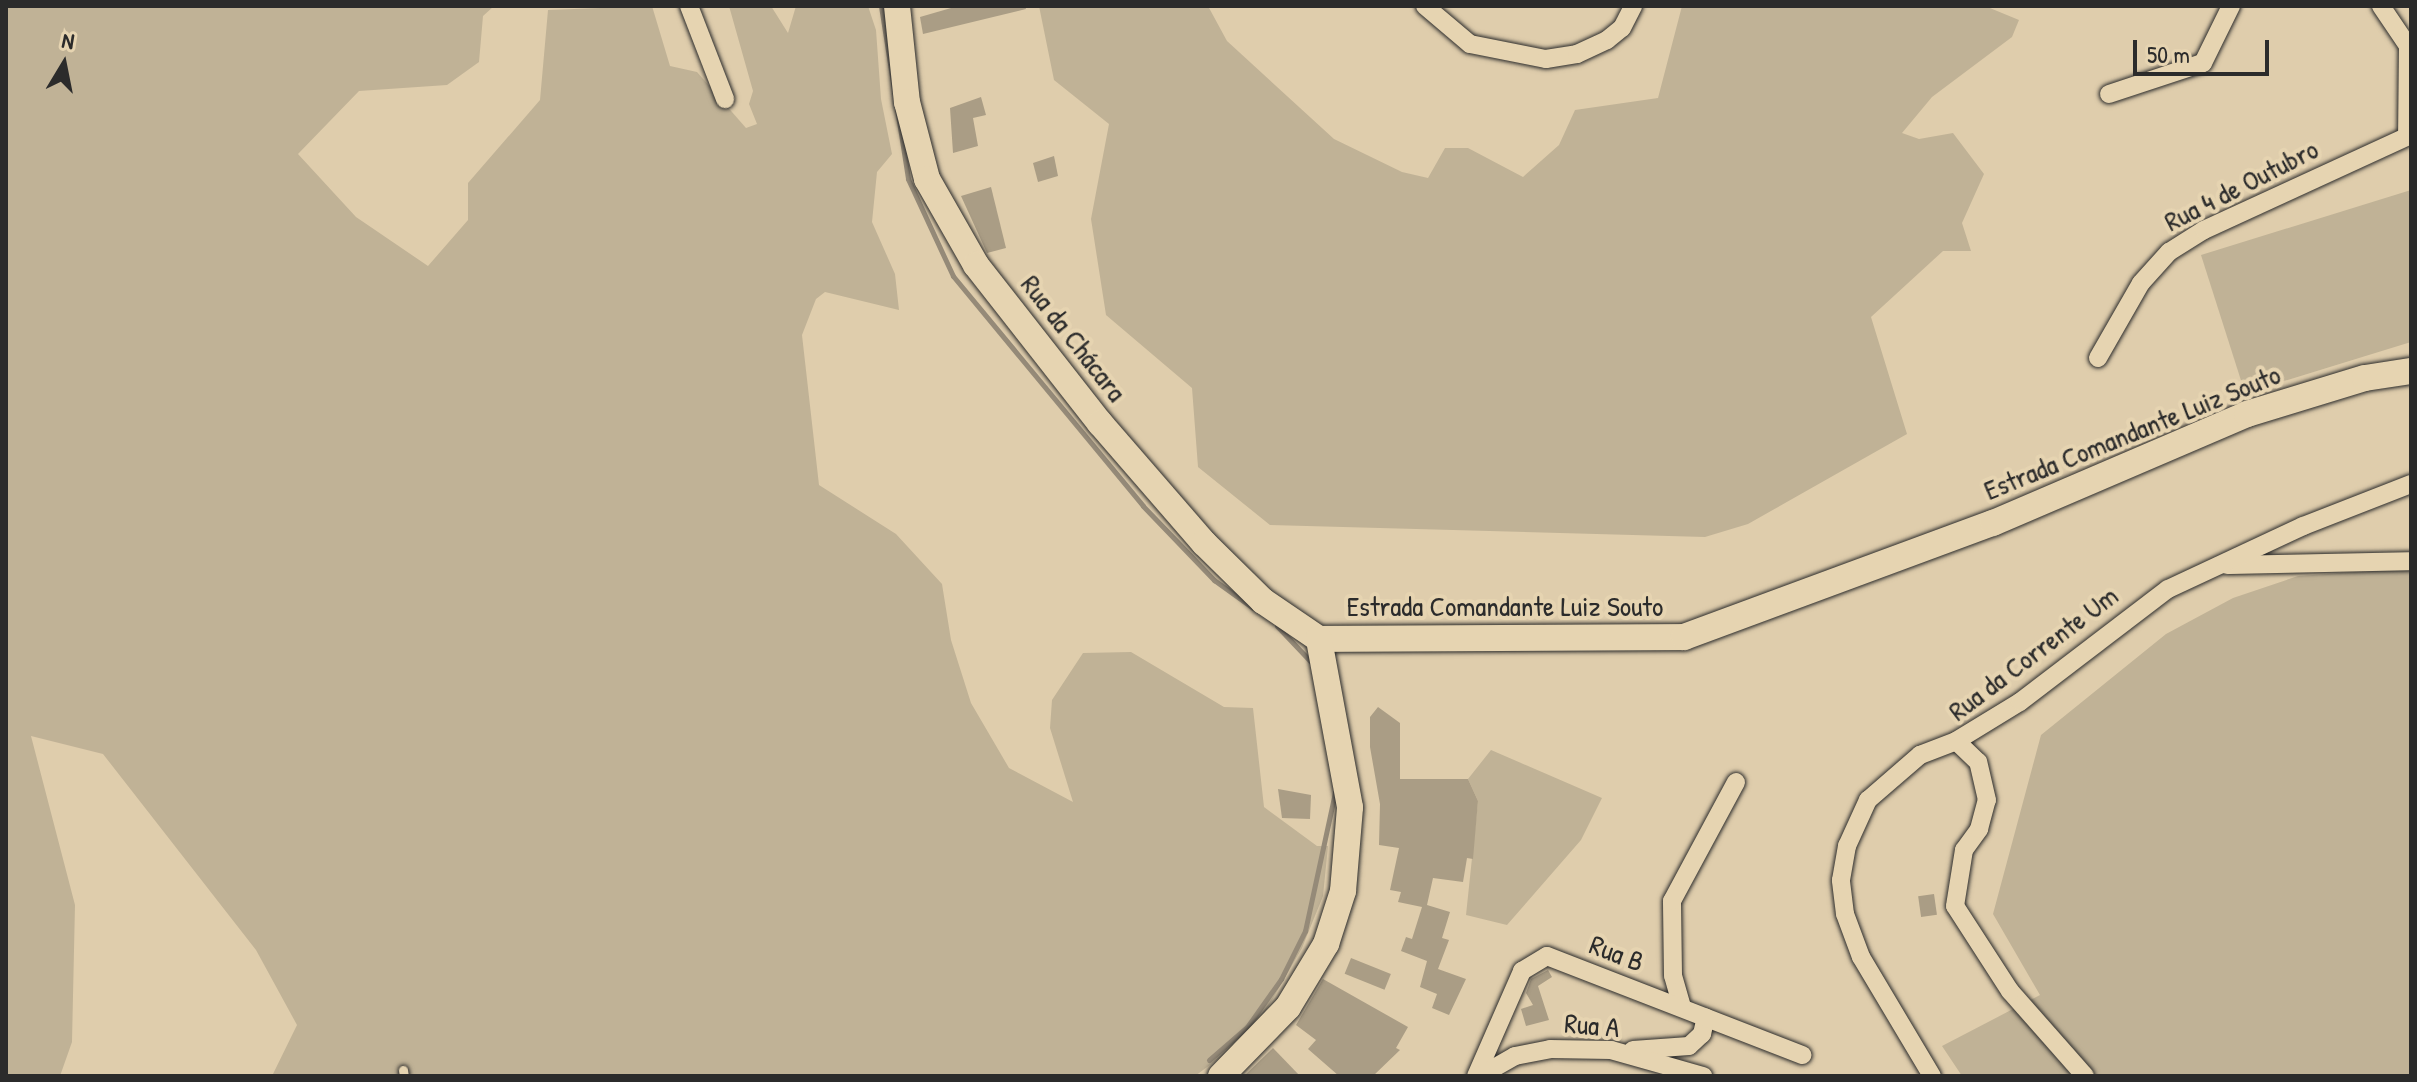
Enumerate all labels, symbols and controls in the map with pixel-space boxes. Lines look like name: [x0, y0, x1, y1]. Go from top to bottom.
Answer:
north arrow: [24, 24, 104, 104]
scale bar: [2137, 24, 2273, 74]
text: N: [60, 25, 77, 56]
text: 50 m: [2147, 38, 2190, 70]
street label: Rua 4 de Outubro: [2159, 132, 2323, 238]
street label: Rua da Chácara: [1014, 268, 1134, 408]
street label: Estrada Comandante Luiz Souto: [1979, 357, 2285, 507]
street label: Rua da Corrente Um: [1942, 578, 2124, 728]
street label: Estrada Comandante Luiz Souto: [1347, 589, 1663, 623]
street label: Rua B: [1585, 927, 1649, 979]
street label: Rua A: [1563, 1006, 1621, 1044]

